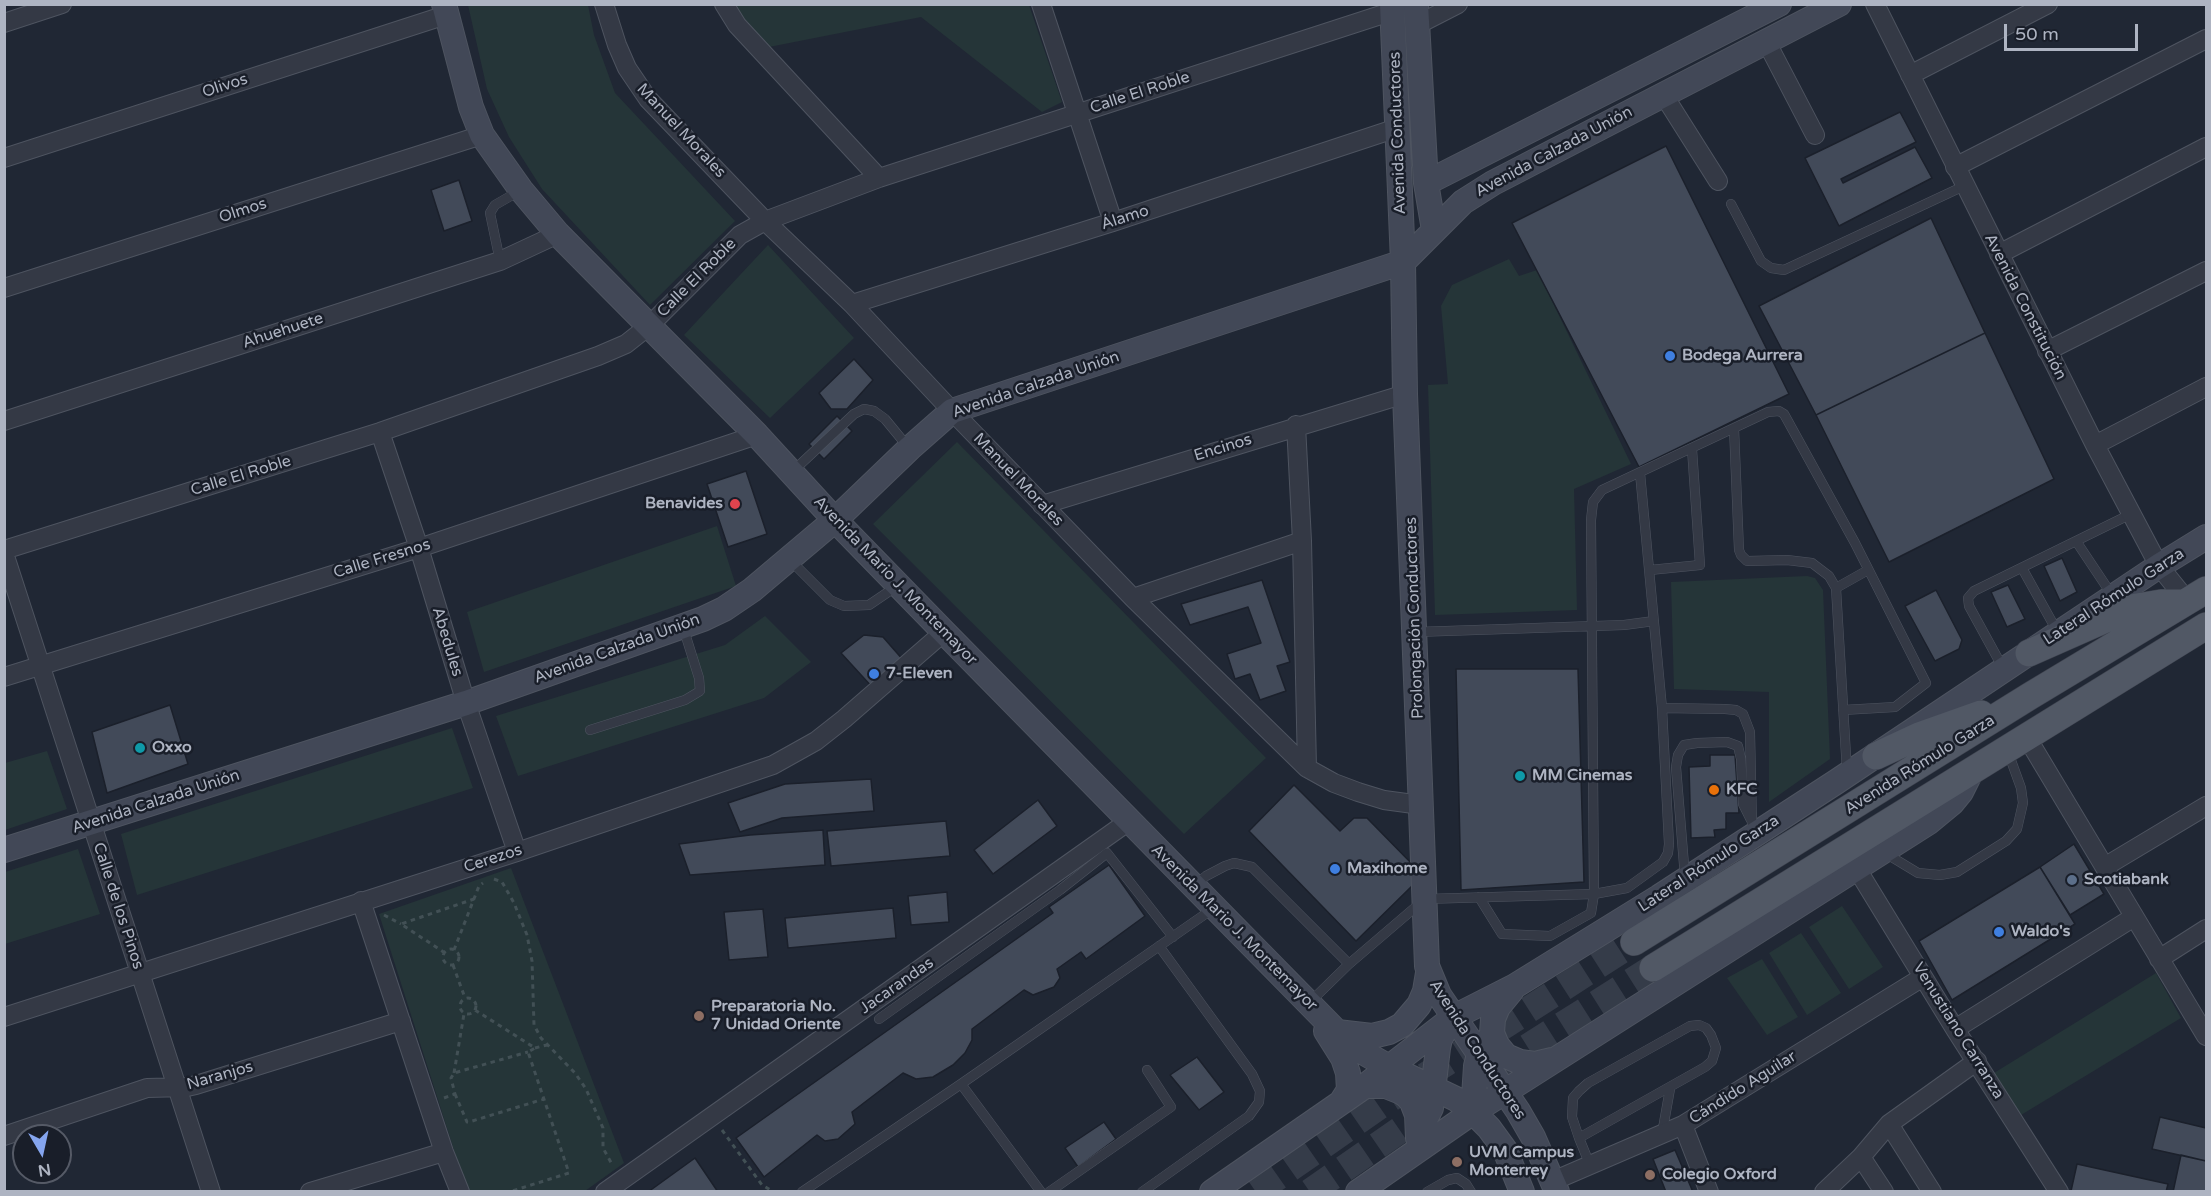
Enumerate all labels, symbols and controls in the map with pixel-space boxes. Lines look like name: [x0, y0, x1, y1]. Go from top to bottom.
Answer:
scale bar: [2007, 12, 2140, 50]
text: 50 m: [2015, 23, 2059, 45]
street label: Avenida Conductores: [1386, 51, 1410, 215]
street label: Calle El Roble: [1088, 68, 1192, 118]
street label: Olivos: [200, 70, 250, 102]
street label: Manuel Morales: [632, 80, 730, 182]
street label: Avenida Calzada Unión: [1472, 102, 1636, 202]
street label: Olmos: [217, 194, 269, 228]
street label: Álamo: [1099, 201, 1151, 235]
street label: Avenida Constitución: [1980, 231, 2070, 383]
street label: Calle El Roble: [653, 234, 741, 322]
street label: Ahuehuete: [240, 309, 326, 353]
place label: Bodega Aurrera: [1682, 346, 1803, 366]
street label: Avenida Calzada Unión: [950, 347, 1122, 423]
marker: Bodega Aurrera: [1663, 349, 1677, 363]
street label: Manuel Morales: [969, 429, 1067, 531]
street label: Encinos: [1192, 430, 1254, 466]
street label: Calle El Roble: [189, 452, 293, 500]
street label: Avenida Mario J. Montemayor: [809, 493, 981, 669]
place label: Benavides: [645, 494, 723, 514]
marker: Benavides: [728, 497, 742, 511]
street label: Prolongación Conductores: [1402, 517, 1428, 719]
street label: Calle Fresnos: [331, 535, 433, 583]
street label: Lateral Rómulo Garza: [2040, 544, 2188, 650]
street label: Abedules: [427, 605, 467, 679]
street label: Avenida Calzada Unión: [531, 610, 703, 688]
place label: 7-Eleven: [886, 664, 953, 684]
marker: 7-Eleven: [867, 667, 881, 681]
street label: Avenida Rómulo Garza: [1841, 711, 1999, 819]
place label: Oxxo: [152, 738, 192, 758]
marker: Oxxo: [133, 741, 147, 755]
street label: Avenida Calzada Unión: [70, 766, 242, 838]
place label: MM Cinemas: [1532, 766, 1632, 786]
marker: MM Cinemas: [1513, 769, 1527, 783]
place label: KFC: [1726, 780, 1757, 800]
marker: KFC: [1707, 783, 1721, 797]
street label: Lateral Rómulo Garza: [1635, 811, 1783, 917]
street label: Calle de los Pinos: [88, 840, 148, 972]
street label: Cerezos: [461, 841, 525, 877]
street label: Avenida Mario J. Montemayor: [1147, 841, 1321, 1015]
place label: Maxihome: [1347, 859, 1427, 879]
marker: Maxihome: [1328, 862, 1342, 876]
place label: Scotiabank: [2084, 870, 2169, 890]
marker: Scotiabank: [2065, 873, 2079, 887]
place label: Waldo's: [2011, 922, 2070, 942]
marker: Waldo's: [1992, 925, 2006, 939]
street label: Jacarandas: [856, 954, 938, 1018]
street label: Venustiano Carranza: [1908, 959, 2008, 1103]
street label: Avenida Conductores: [1425, 976, 1529, 1124]
place label: Preparatoria No. 7 Unidad Oriente: [711, 997, 841, 1035]
marker: Preparatoria No. 7 Unidad Oriente: [692, 1009, 706, 1023]
street label: Cándido Aguilar: [1686, 1047, 1800, 1129]
street label: Naranjos: [185, 1057, 255, 1095]
north arrow: [12, 1124, 72, 1184]
place label: UVM Campus Monterrey: [1469, 1143, 1574, 1181]
marker: UVM Campus Monterrey: [1450, 1155, 1464, 1169]
text: N: [37, 1159, 52, 1181]
place label: Colegio Oxford: [1662, 1165, 1777, 1185]
marker: Colegio Oxford: [1643, 1168, 1657, 1182]

